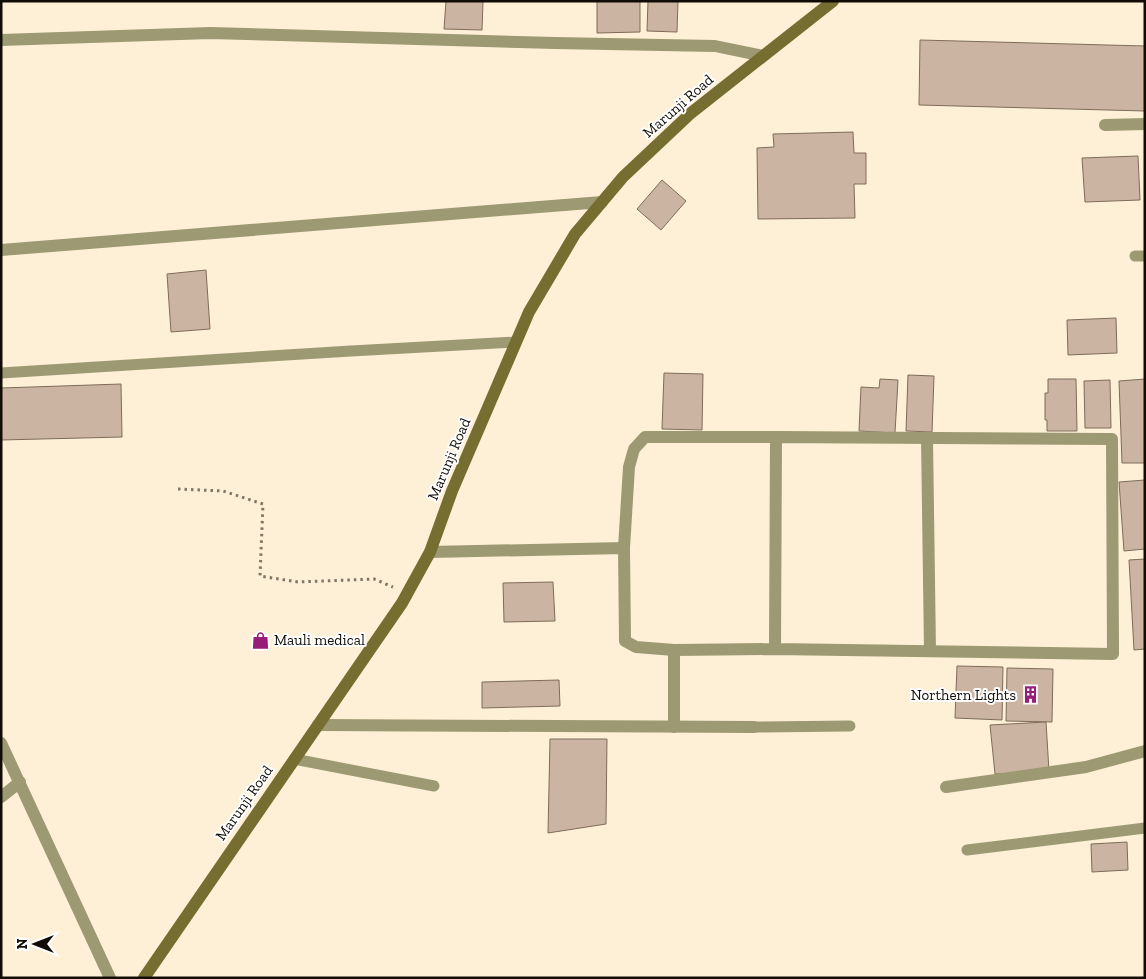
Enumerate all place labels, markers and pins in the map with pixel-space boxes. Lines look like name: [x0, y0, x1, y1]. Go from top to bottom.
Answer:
shop icon: Mauli medical: [250, 630, 270, 650]
place label: Mauli medical: [274, 631, 365, 649]
building icon: Northern Lights: [1020, 685, 1040, 705]
place label: Northern Lights: [911, 686, 1016, 704]

